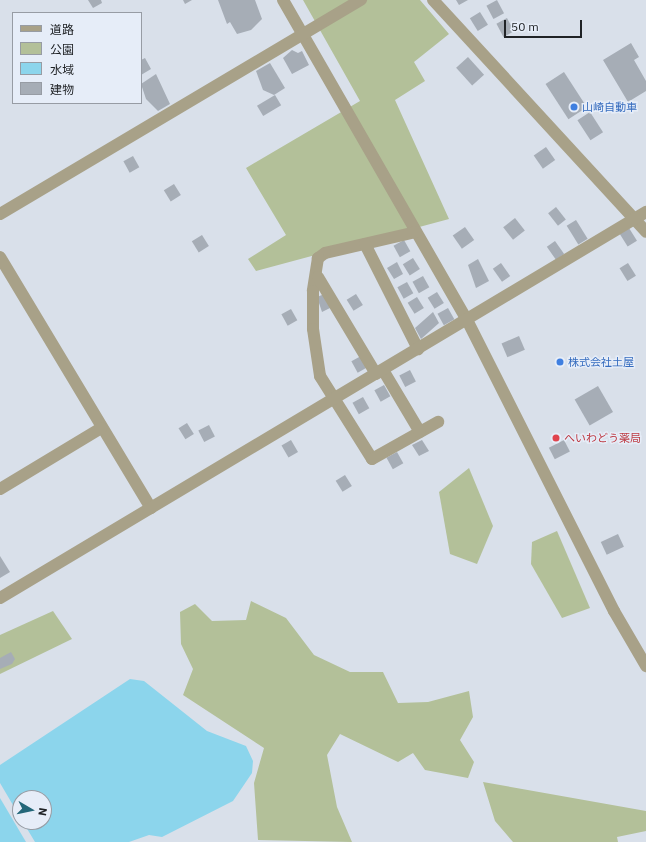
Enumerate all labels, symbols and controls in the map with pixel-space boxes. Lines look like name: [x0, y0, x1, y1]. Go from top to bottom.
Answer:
legend: [12, 12, 142, 104]
scale bar: [506, 12, 584, 38]
text: 50 m: [511, 19, 539, 34]
text: 道路: [50, 22, 74, 37]
text: 公園: [50, 42, 74, 57]
text: 水域: [50, 62, 74, 77]
text: 建物: [50, 82, 74, 97]
place label: 山崎自動車: [582, 100, 637, 114]
marker: 山崎自動車: [569, 102, 579, 112]
place label: 株式会社土屋: [568, 355, 634, 369]
marker: 株式会社土屋: [555, 357, 565, 367]
place label: へいわどう薬局: [564, 431, 641, 445]
marker: へいわどう薬局: [551, 433, 561, 443]
north arrow: [12, 790, 52, 830]
text: N: [35, 807, 50, 817]

